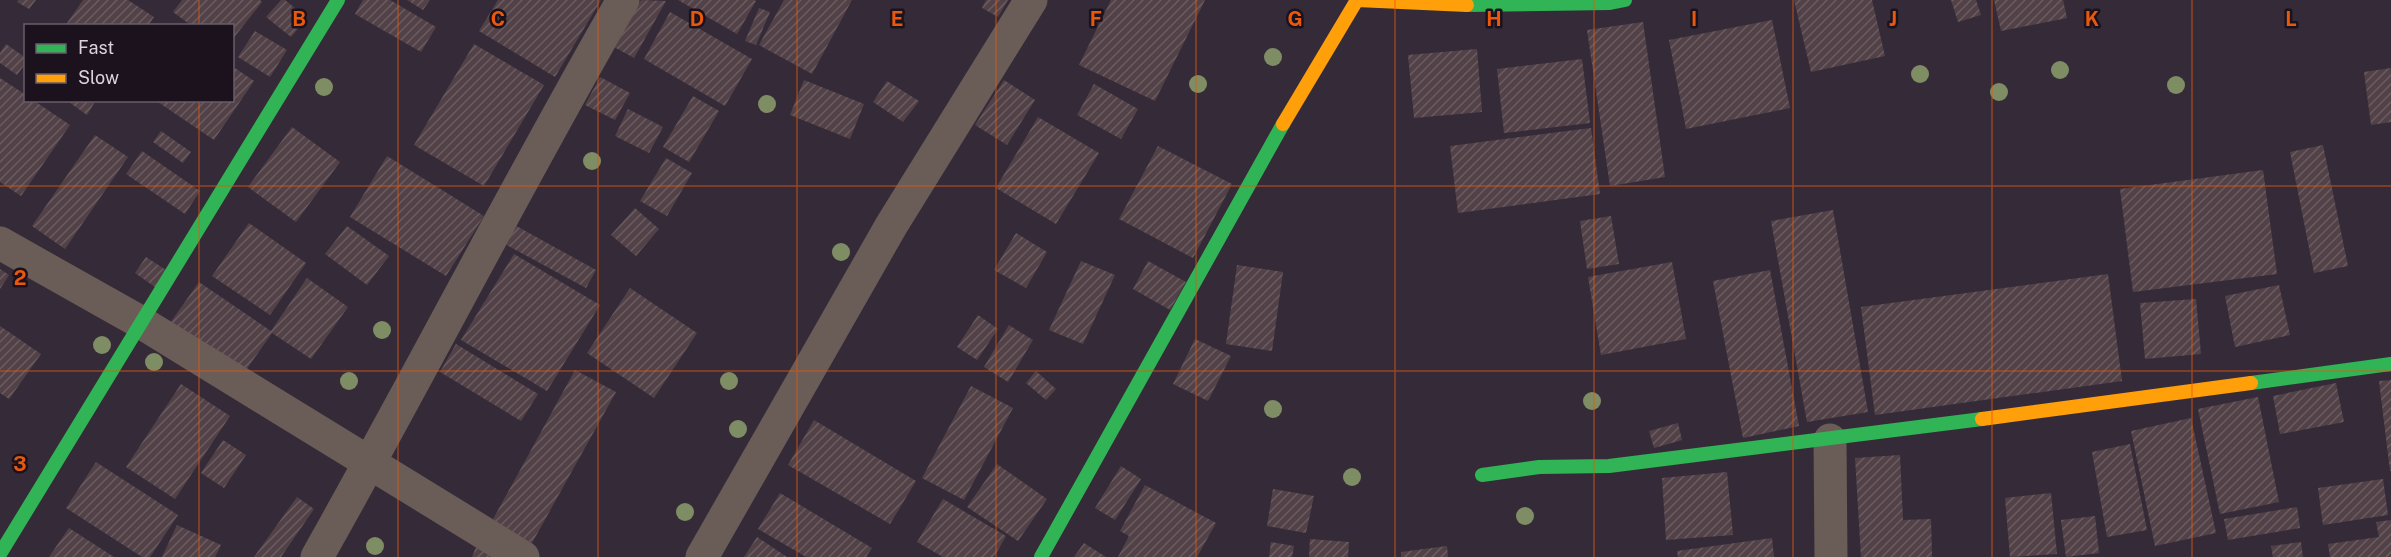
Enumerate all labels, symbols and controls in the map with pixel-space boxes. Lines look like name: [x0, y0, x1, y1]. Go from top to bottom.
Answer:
text: B: [292, 7, 306, 31]
text: C: [491, 7, 505, 31]
text: D: [690, 7, 704, 31]
text: E: [891, 7, 903, 31]
text: F: [1090, 7, 1102, 31]
text: G: [1287, 7, 1303, 31]
text: H: [1486, 7, 1502, 31]
text: I: [1691, 7, 1697, 31]
text: J: [1889, 7, 1897, 31]
text: K: [2085, 7, 2099, 31]
text: L: [2285, 7, 2297, 31]
legend: [24, 24, 234, 102]
text: Fast: [78, 37, 114, 58]
text: Slow: [78, 67, 119, 88]
text: 2: [14, 266, 26, 290]
text: 3: [13, 452, 27, 476]

